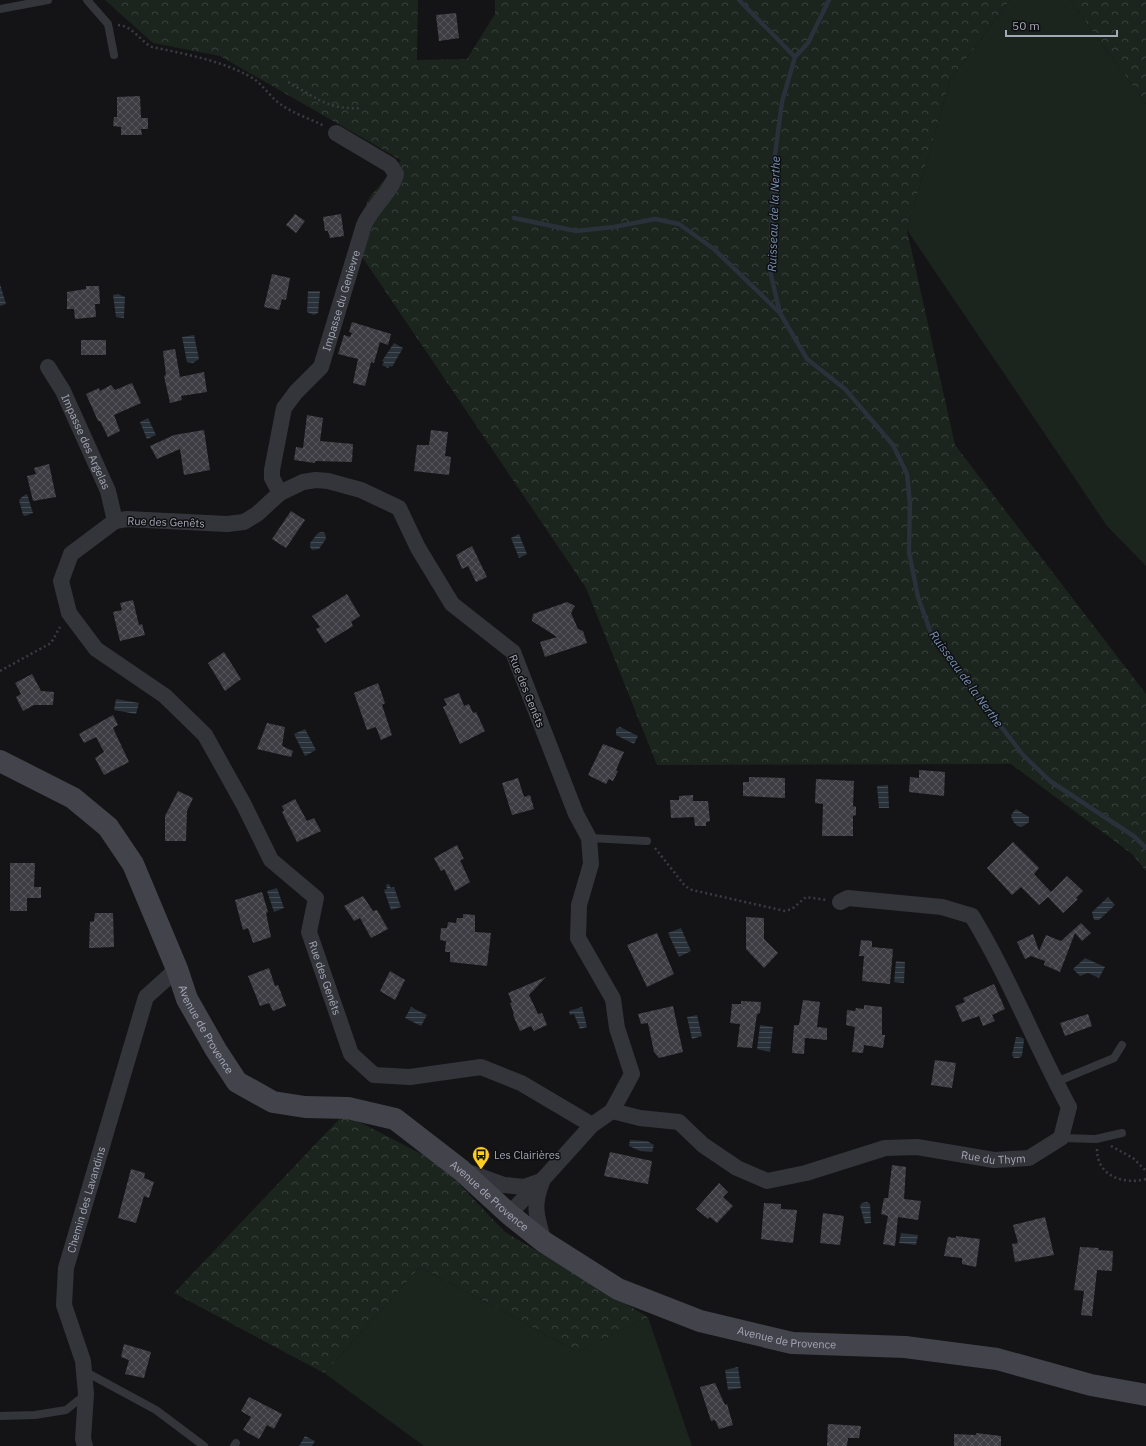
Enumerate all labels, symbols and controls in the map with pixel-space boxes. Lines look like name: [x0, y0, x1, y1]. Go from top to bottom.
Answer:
scale bar: [1006, 12, 1117, 38]
text: 50 m: [1012, 18, 1040, 33]
water label: Ruisseau de la Nerthe: [764, 156, 783, 272]
street label: Impasse du Genievre: [319, 248, 363, 353]
street label: Impasse des Argelas: [58, 392, 113, 492]
street label: Rue des Genêts: [127, 514, 205, 530]
water label: Ruisseau de la Nerthe: [926, 628, 1006, 730]
street label: Rue des Genêts: [506, 652, 548, 730]
street label: Rue des Genêts: [306, 939, 344, 1017]
street label: Avenue de Provence: [176, 983, 237, 1076]
street label: Chemin des Lavandins: [64, 1145, 109, 1254]
bus stop icon: Les Clairières: [471, 1145, 491, 1170]
place label: Les Clairières: [494, 1148, 560, 1162]
street label: Rue du Thym: [960, 1148, 1026, 1167]
street label: Avenue de Provence: [447, 1157, 532, 1234]
street label: Avenue de Provence: [736, 1323, 836, 1352]

